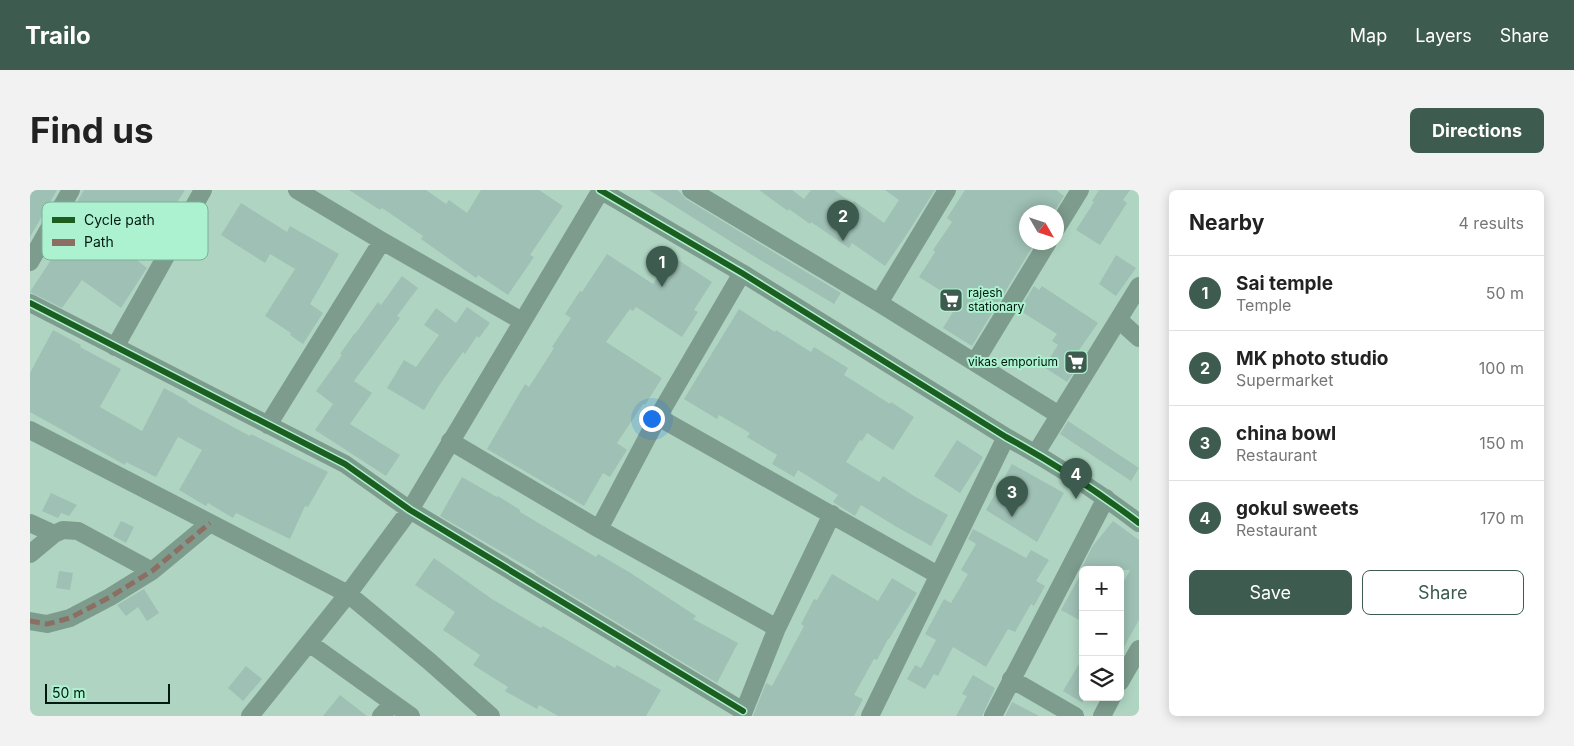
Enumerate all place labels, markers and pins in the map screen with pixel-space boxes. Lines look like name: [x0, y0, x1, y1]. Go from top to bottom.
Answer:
pin: 2: [827, 200, 859, 241]
pin: 1: [646, 246, 678, 287]
place label: rajesh stationary: [968, 285, 1025, 314]
supermarket icon: rajesh stationary: [938, 287, 964, 313]
supermarket icon: vikas emporium: [1063, 349, 1089, 375]
place label: vikas emporium: [968, 354, 1058, 369]
pin: 4: [1060, 458, 1092, 499]
pin: 3: [996, 476, 1028, 517]

